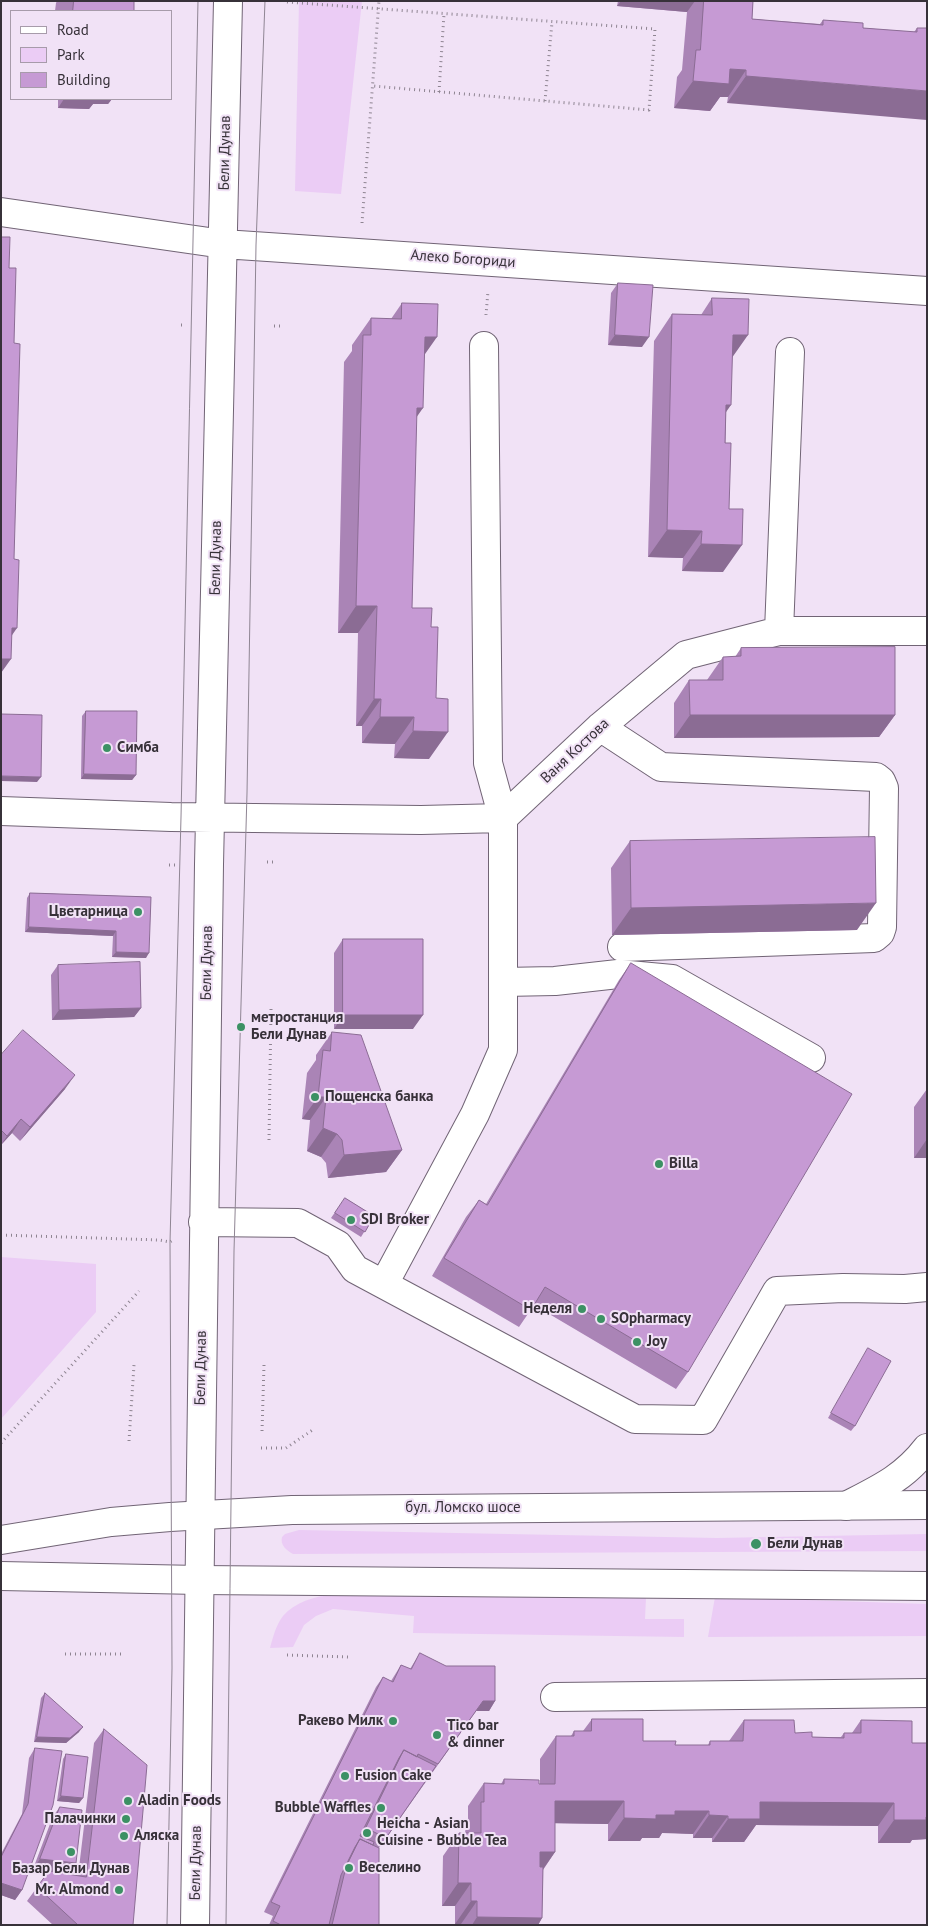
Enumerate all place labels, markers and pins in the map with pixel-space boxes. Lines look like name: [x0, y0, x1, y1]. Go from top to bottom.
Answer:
place label: Симба: [117, 739, 159, 757]
marker: Симба: [101, 742, 113, 754]
place label: Цветарница: [49, 903, 128, 921]
marker: Цветарница: [132, 906, 144, 918]
place label: метростанция Бели Дунав: [251, 1009, 343, 1044]
marker: метростанция Бели Дунав: [235, 1021, 247, 1033]
place label: Пощенска банка: [325, 1088, 433, 1106]
marker: Пощенска банка: [309, 1091, 321, 1103]
place label: Billa: [669, 1155, 698, 1173]
marker: Billa: [653, 1158, 665, 1170]
place label: SDI Broker: [361, 1211, 429, 1229]
marker: SDI Broker: [345, 1214, 357, 1226]
place label: Неделя: [524, 1300, 572, 1318]
marker: Неделя: [576, 1303, 588, 1315]
place label: SOpharmacy: [611, 1310, 691, 1328]
marker: SOpharmacy: [595, 1313, 607, 1325]
place label: Joy: [647, 1333, 667, 1351]
marker: Joy: [631, 1336, 643, 1348]
place label: Бели Дунав: [767, 1535, 843, 1553]
marker: Бели Дунав: [749, 1537, 763, 1551]
place label: Ракево Милк: [298, 1712, 383, 1730]
marker: Ракево Милк: [387, 1715, 399, 1727]
place label: Tico bar & dinner: [447, 1717, 504, 1752]
marker: Tico bar & dinner: [431, 1729, 443, 1741]
place label: Fusion Cake: [355, 1767, 432, 1785]
marker: Fusion Cake: [339, 1770, 351, 1782]
place label: Aladin Foods: [138, 1792, 221, 1810]
marker: Aladin Foods: [122, 1795, 134, 1807]
place label: Bubble Waffles: [275, 1799, 371, 1817]
marker: Bubble Waffles: [375, 1802, 387, 1814]
place label: Палачинки: [44, 1810, 116, 1828]
marker: Палачинки: [120, 1813, 132, 1825]
place label: Heicha - Asian Cuisine - Bubble Tea: [377, 1815, 507, 1850]
place label: Аляска: [134, 1827, 179, 1845]
marker: Heicha - Asian Cuisine - Bubble Tea: [361, 1827, 373, 1839]
marker: Аляска: [118, 1830, 130, 1842]
marker: Базар Бели Дунав: [65, 1846, 77, 1858]
place label: Веселино: [359, 1859, 421, 1877]
place label: Базар Бели Дунав: [12, 1860, 130, 1878]
marker: Веселино: [343, 1862, 355, 1874]
place label: Mr. Almond: [35, 1881, 109, 1899]
marker: Mr. Almond: [113, 1884, 125, 1896]

